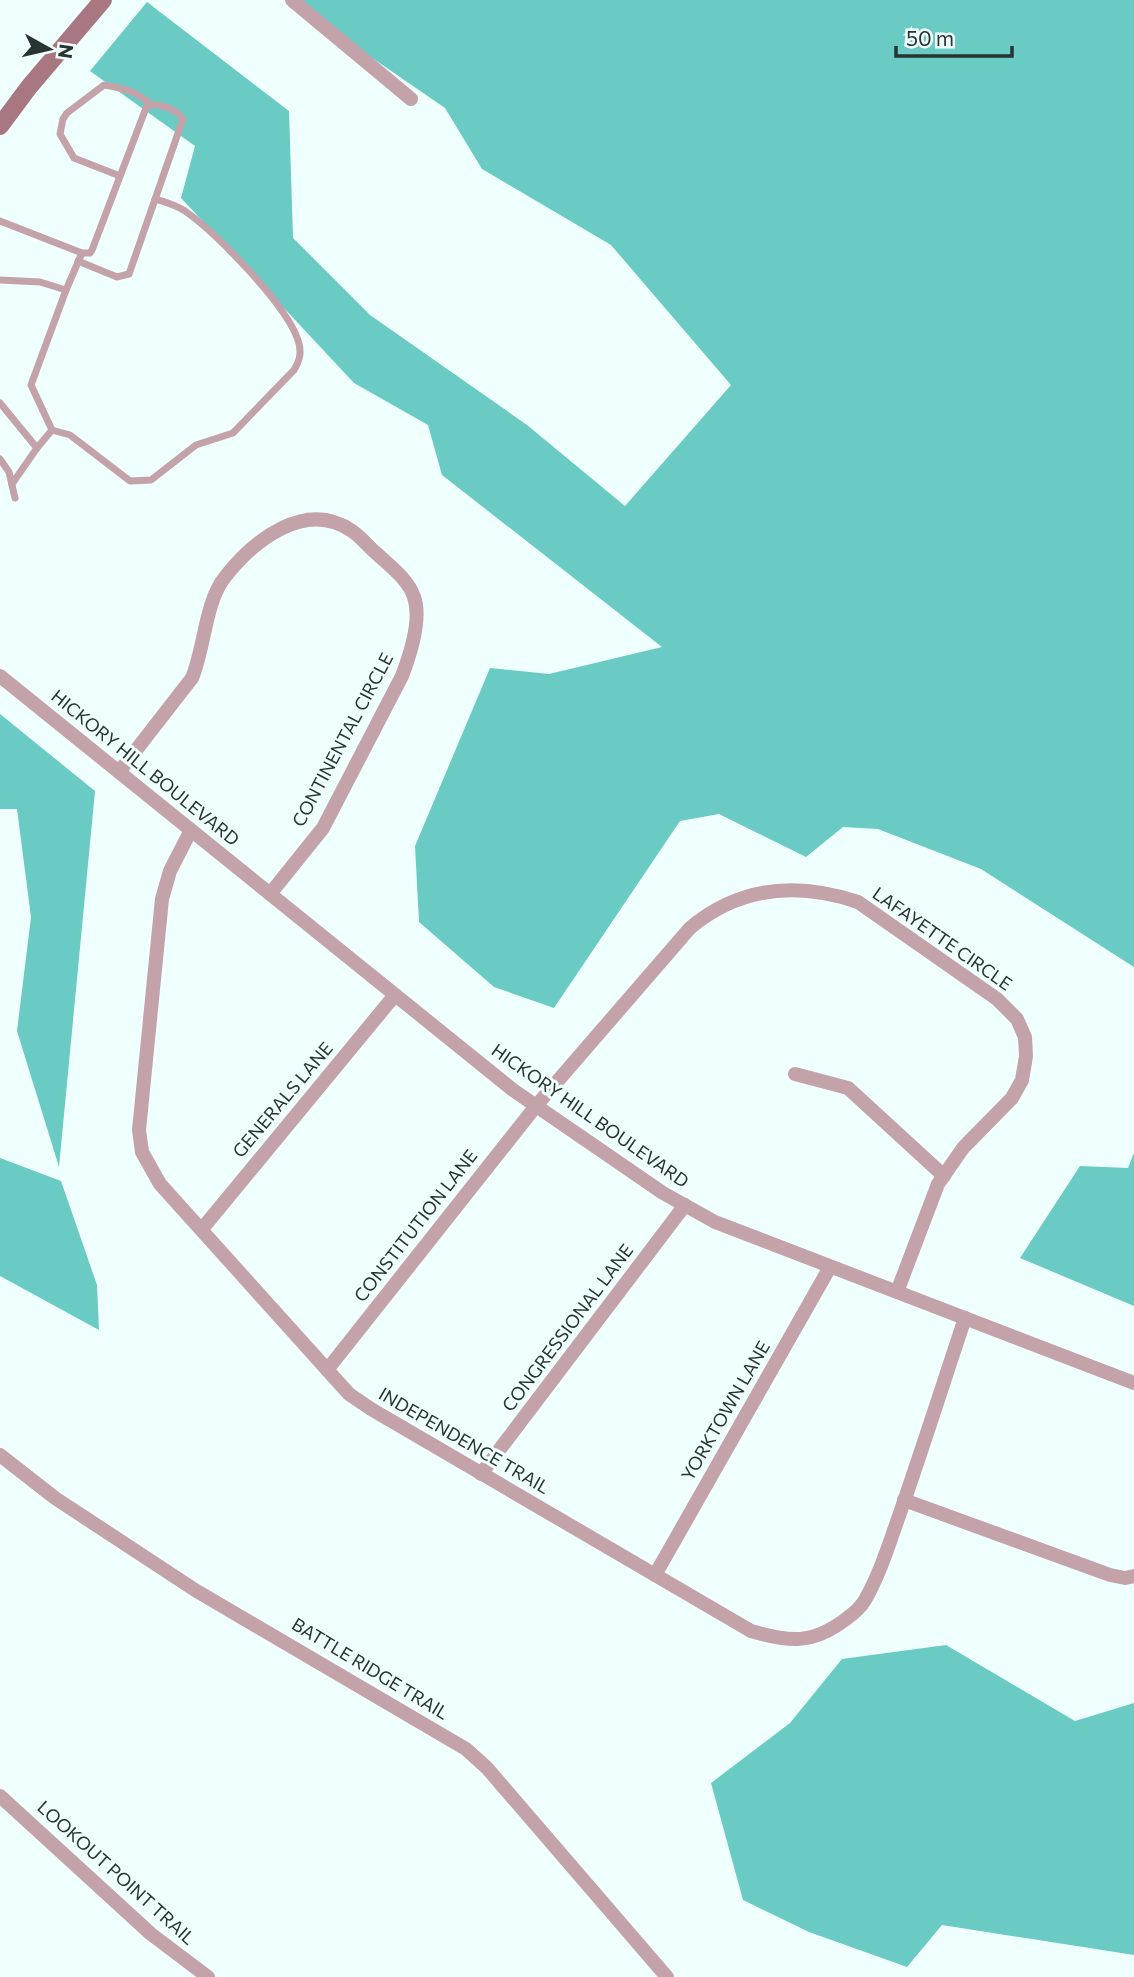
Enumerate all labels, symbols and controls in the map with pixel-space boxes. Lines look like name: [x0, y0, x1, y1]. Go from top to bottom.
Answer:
north arrow: [14, 14, 84, 84]
scale bar: [896, 14, 1012, 58]
text: 50 m: [906, 25, 954, 50]
text: N: [54, 43, 79, 60]
street label: CONTINENTAL CIRCLE: [287, 649, 397, 830]
street label: HICKORY HILL BOULEVARD: [47, 685, 244, 850]
street label: LAFAYETTE CIRCLE: [869, 882, 1017, 995]
street label: GENERALS LANE: [228, 1037, 337, 1162]
street label: HICKORY HILL BOULEVARD: [488, 1039, 693, 1192]
street label: CONSTITUTION LANE: [349, 1145, 482, 1306]
street label: CONGRESSIONAL LANE: [497, 1239, 637, 1416]
street label: YORKTOWN LANE: [676, 1337, 774, 1484]
street label: INDEPENDENCE TRAIL: [375, 1382, 554, 1498]
street label: BATTLE RIDGE TRAIL: [288, 1613, 453, 1724]
street label: LOOKOUT POINT TRAIL: [33, 1796, 200, 1949]

